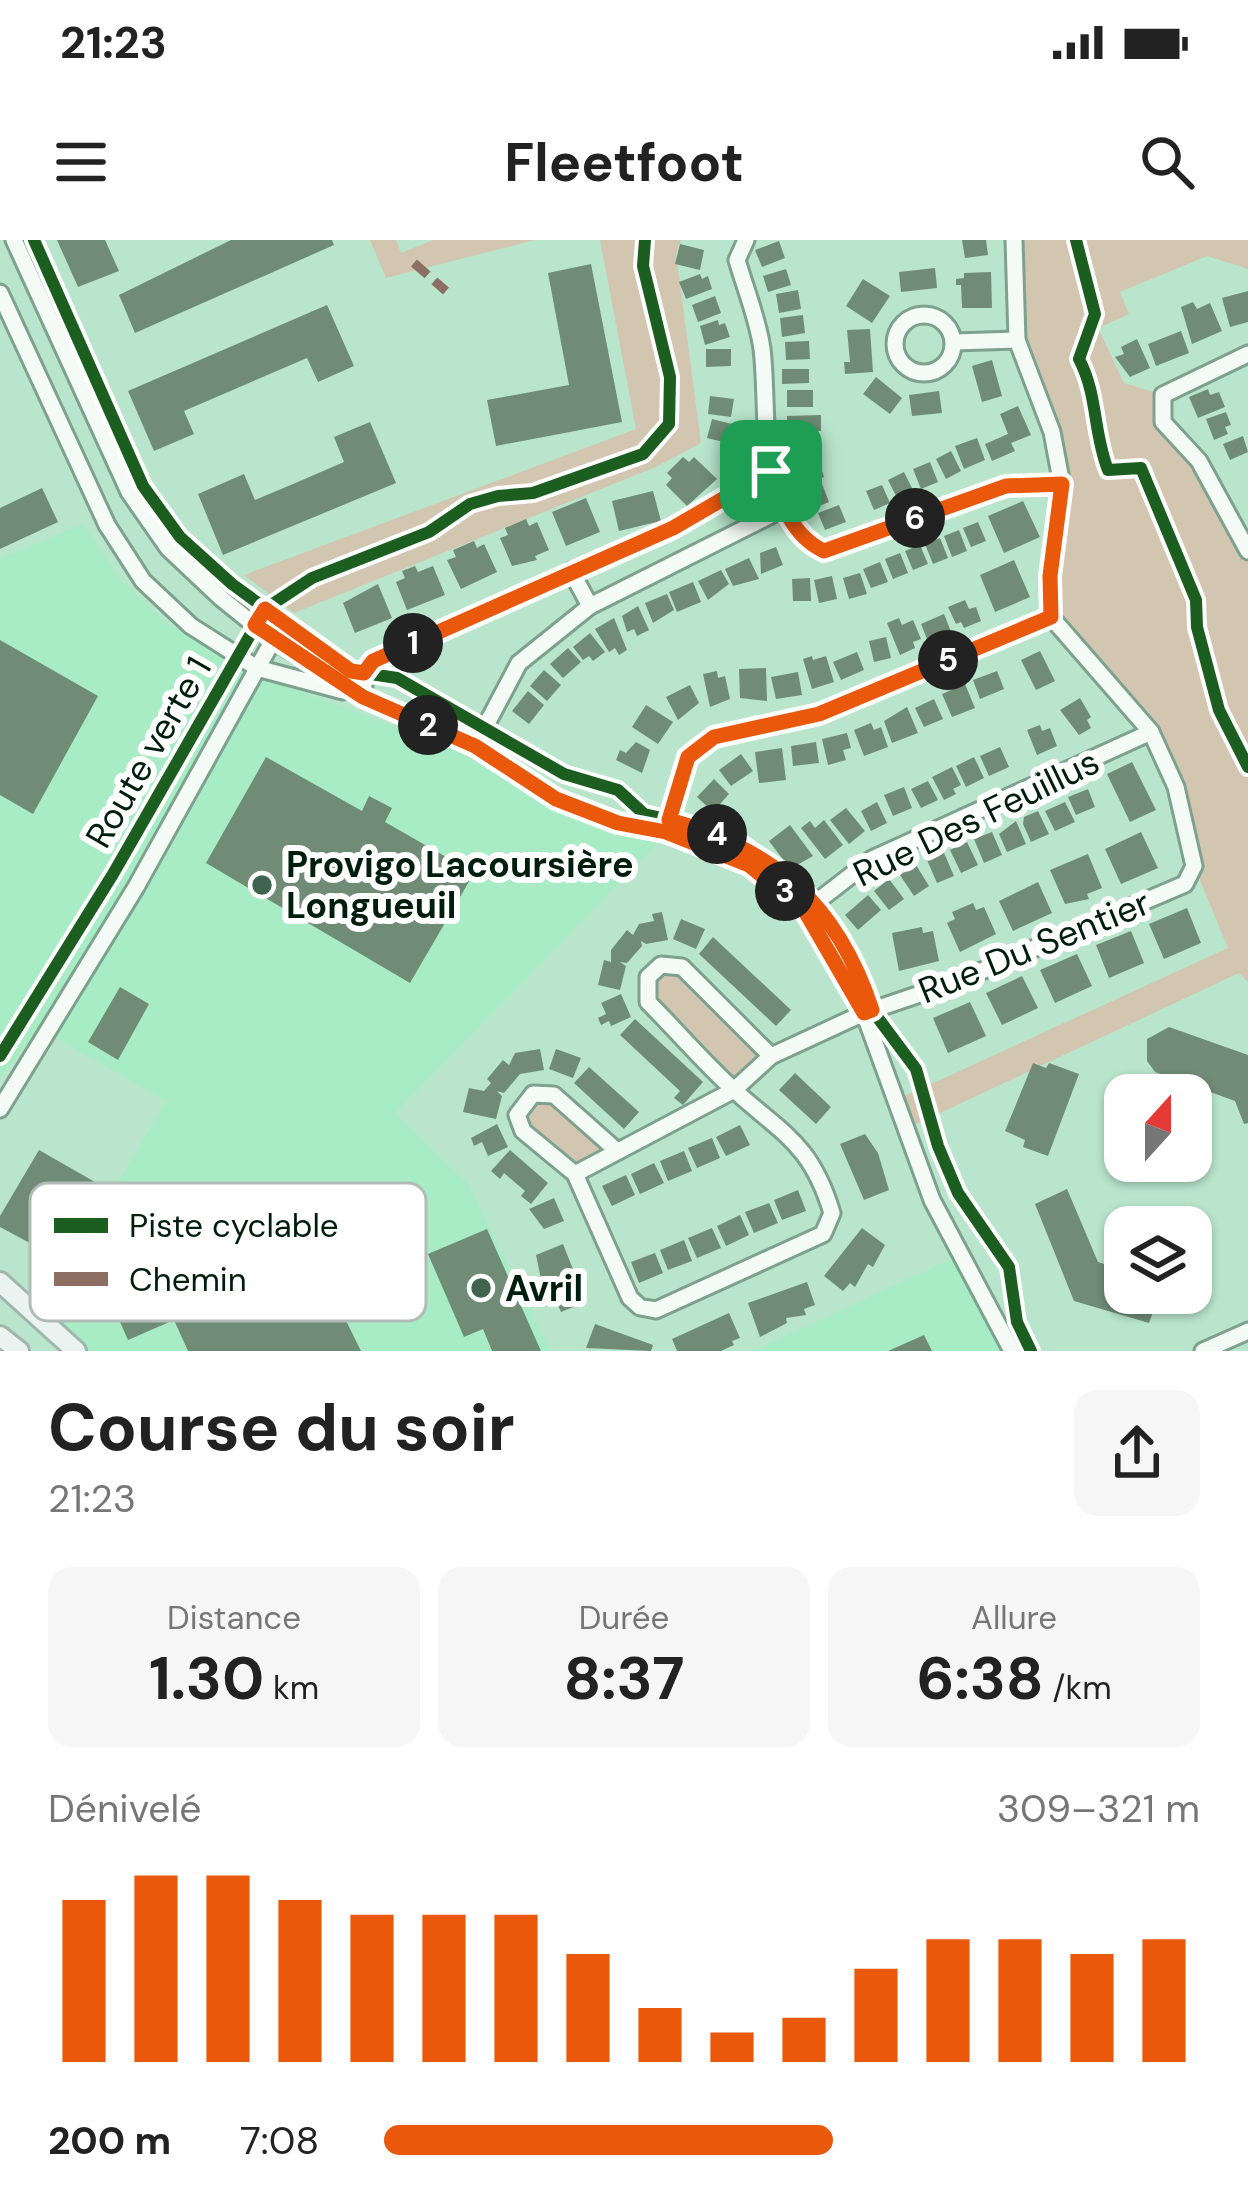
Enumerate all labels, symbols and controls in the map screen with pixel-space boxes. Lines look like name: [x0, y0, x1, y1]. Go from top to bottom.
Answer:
text: 21:23: [60, 13, 167, 72]
text: Fleetfoot: [504, 127, 744, 198]
icon: menu: [48, 129, 114, 195]
icon: search: [1134, 129, 1200, 195]
pin: [720, 420, 822, 522]
icon: arrive: [738, 438, 804, 504]
pin: 6: [885, 488, 945, 548]
text: 6: [905, 496, 925, 539]
pin: 1: [383, 613, 443, 673]
text: 1: [407, 621, 419, 664]
pin: 5: [918, 630, 978, 690]
text: 5: [938, 638, 958, 681]
street label: Route verte 1: [75, 648, 222, 856]
pin: 2: [398, 695, 458, 755]
text: 2: [418, 703, 438, 746]
street label: Rue Des Feuillus: [846, 738, 1107, 897]
pin: 4: [687, 804, 747, 864]
text: 4: [706, 812, 728, 855]
place label: Provigo Lacoursière Longueuil: [286, 841, 634, 929]
pin: 3: [755, 861, 815, 921]
text: 3: [775, 869, 795, 912]
marker: Provigo Lacoursière Longueuil: [249, 872, 275, 898]
street label: Rue Du Sentier: [912, 879, 1157, 1014]
north arrow: [1104, 1074, 1212, 1182]
map controls: [1104, 1074, 1212, 1314]
legend: [30, 1183, 426, 1321]
text: Piste cyclable: [129, 1204, 339, 1247]
button: layers: [1104, 1206, 1212, 1314]
text: Chemin: [129, 1258, 247, 1301]
place label: Avril: [505, 1265, 583, 1312]
marker: Avril: [468, 1275, 494, 1301]
text: Course du soir: [48, 1385, 515, 1470]
button: share: [1074, 1390, 1200, 1516]
text: 21:23: [48, 1473, 136, 1524]
text: Distance: [167, 1596, 301, 1639]
text: Durée: [579, 1596, 669, 1639]
text: Allure: [971, 1596, 1057, 1639]
text: 1.30: [149, 1639, 264, 1718]
text: 8:37: [563, 1639, 685, 1718]
text: 6:38: [916, 1639, 1044, 1718]
text: km: [264, 1666, 319, 1709]
text: /km: [1044, 1666, 1112, 1709]
text: Dénivelé: [48, 1783, 201, 1834]
text: 309–321 m: [997, 1783, 1200, 1834]
text: 200 m: [48, 2115, 171, 2166]
text: 7:08: [240, 2115, 319, 2166]

